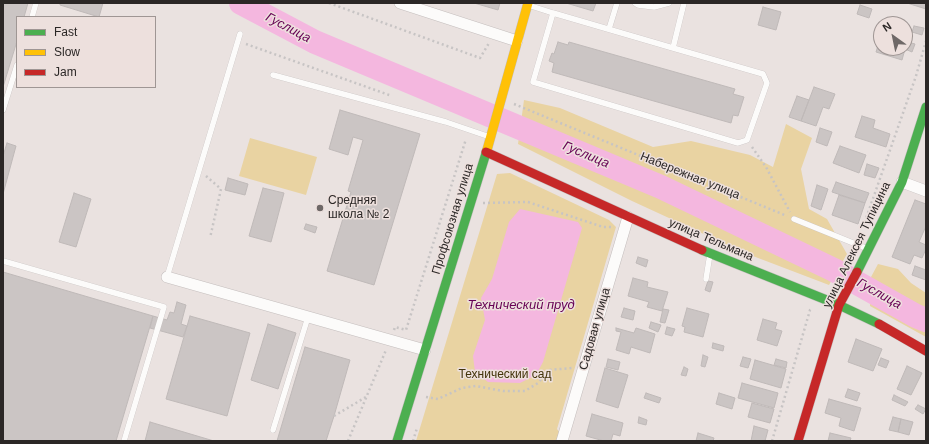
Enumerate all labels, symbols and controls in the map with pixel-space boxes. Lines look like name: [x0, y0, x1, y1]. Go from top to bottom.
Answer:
water label: Гуслица: [263, 10, 313, 46]
legend: [16, 16, 156, 88]
north arrow: [873, 16, 913, 56]
text: N: [880, 20, 894, 34]
text: Fast: [54, 25, 77, 39]
text: Slow: [54, 45, 80, 59]
text: Jam: [54, 65, 77, 79]
water label: Гуслица: [560, 138, 612, 172]
street label: Набережная улица: [638, 149, 742, 203]
street label: Профсоюзная улица: [429, 162, 477, 276]
street label: улица Алексея Тупицина: [820, 180, 894, 310]
place label: Средняя школа № 2: [328, 194, 389, 222]
marker: Средняя школа № 2: [315, 203, 325, 213]
street label: улица Тельмана: [666, 216, 756, 264]
water label: Гуслица: [854, 275, 904, 313]
street label: Садовая улица: [576, 286, 614, 372]
water label: Технический пруд: [467, 297, 575, 313]
park label: Технический сад: [459, 368, 551, 382]

